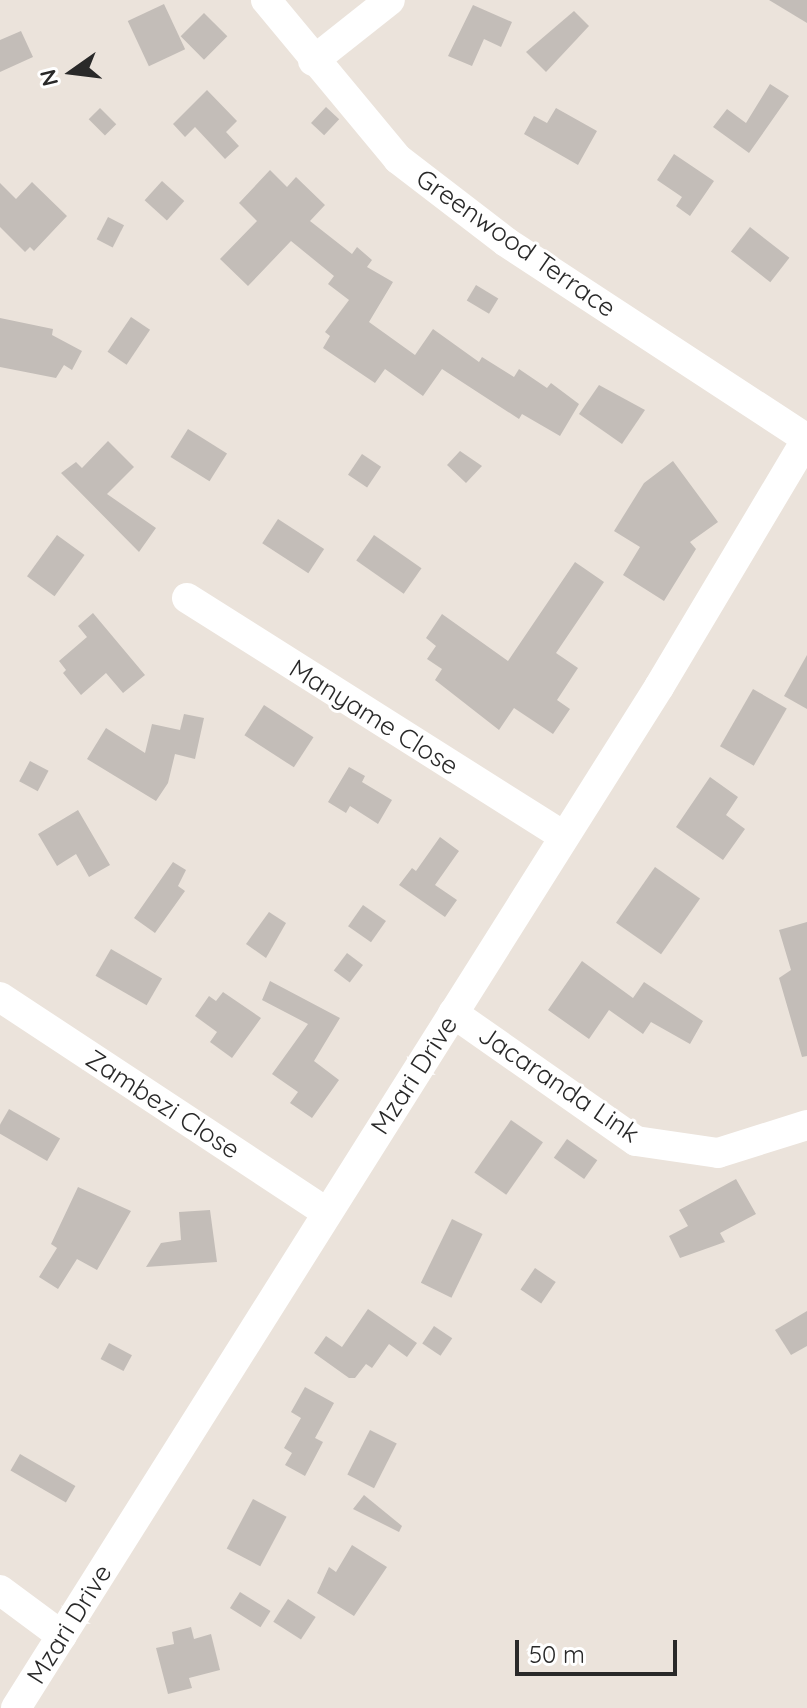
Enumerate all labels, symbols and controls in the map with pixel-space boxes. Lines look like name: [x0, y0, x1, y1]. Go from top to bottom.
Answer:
north arrow: [32, 32, 112, 112]
text: N: [33, 67, 64, 89]
street label: Greenwood Terrace: [410, 162, 622, 324]
street label: Manyame Close: [284, 653, 464, 781]
street label: Mzari Drive: [364, 1010, 464, 1140]
street label: Jacaranda Link: [473, 1019, 645, 1149]
street label: Zambezi Close: [80, 1043, 246, 1165]
street label: Mzari Drive: [20, 1559, 118, 1689]
scale bar: [519, 1624, 681, 1674]
text: 50 m: [529, 1639, 585, 1669]

